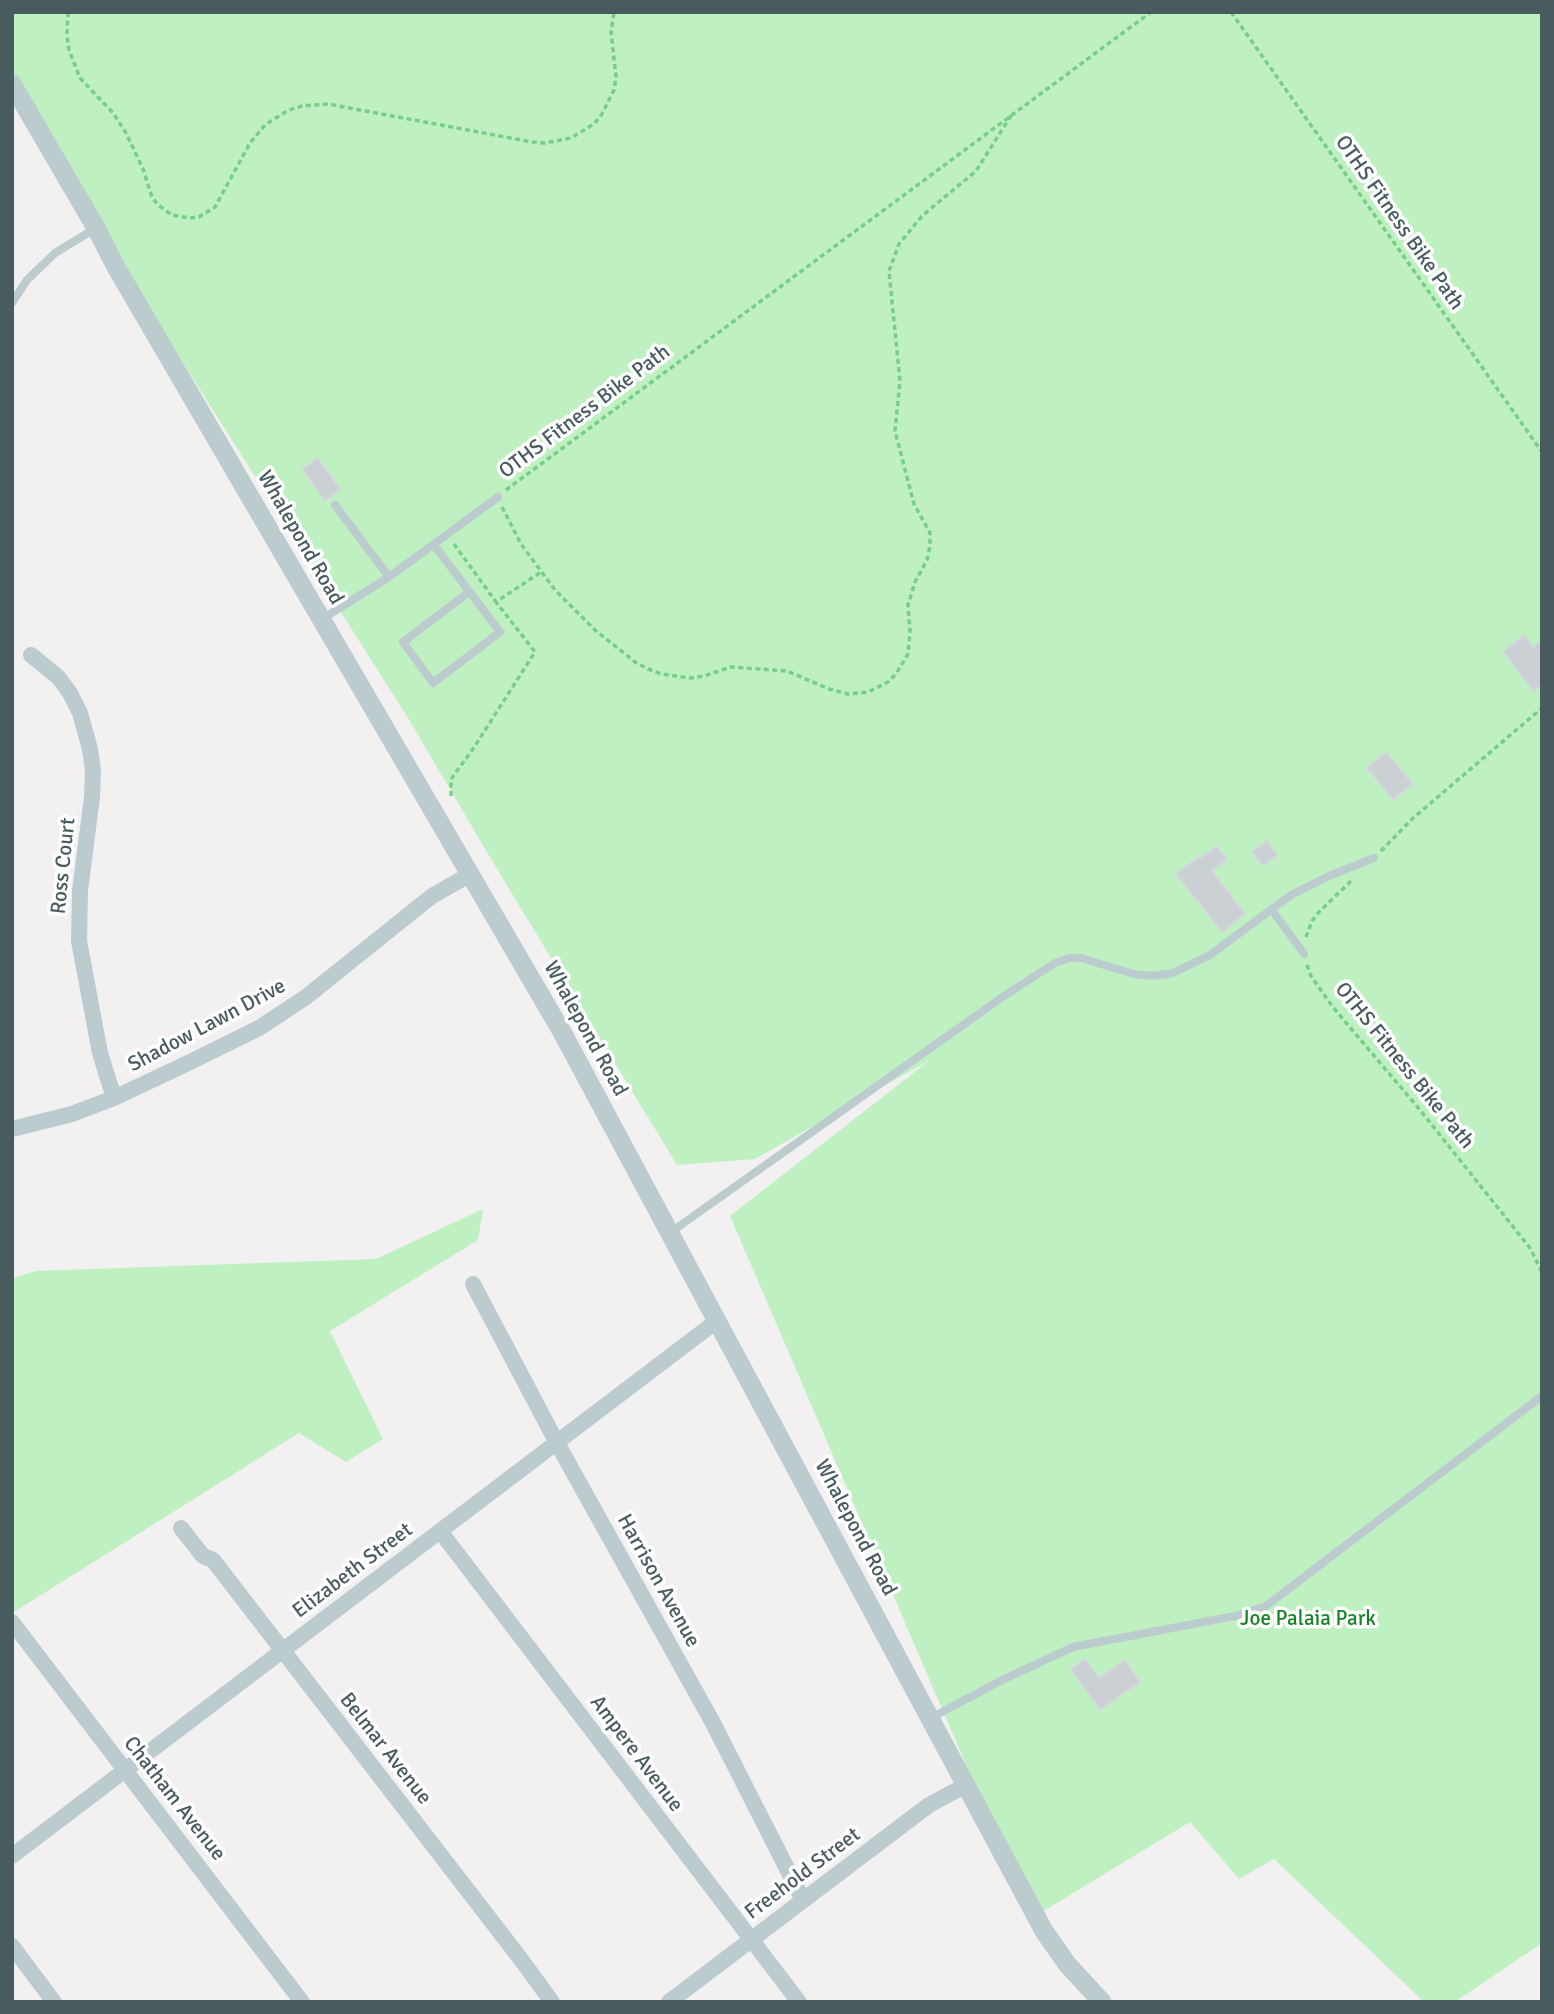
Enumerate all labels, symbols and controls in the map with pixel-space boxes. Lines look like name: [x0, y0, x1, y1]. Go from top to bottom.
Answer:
street label: OTHS Fitness Bike Path: [1329, 131, 1469, 315]
street label: OTHS Fitness Bike Path: [495, 340, 675, 484]
street label: Whalepond Road: [251, 466, 349, 610]
street label: Ross Court: [46, 817, 82, 915]
street label: Whalepond Road: [537, 957, 633, 1101]
street label: Shadow Lawn Drive: [124, 974, 290, 1078]
street label: OTHS Fitness Bike Path: [1329, 978, 1479, 1154]
street label: Whalepond Road: [809, 1456, 901, 1600]
street label: Harrison Avenue: [611, 1510, 705, 1652]
street label: Elizabeth Street: [288, 1518, 418, 1624]
park label: Joe Palaia Park: [1240, 1606, 1376, 1632]
street label: Belmar Avenue: [334, 1688, 436, 1810]
street label: Ampere Avenue: [584, 1691, 688, 1817]
street label: Chatham Avenue: [118, 1732, 230, 1866]
street label: Freehold Street: [740, 1823, 866, 1925]

